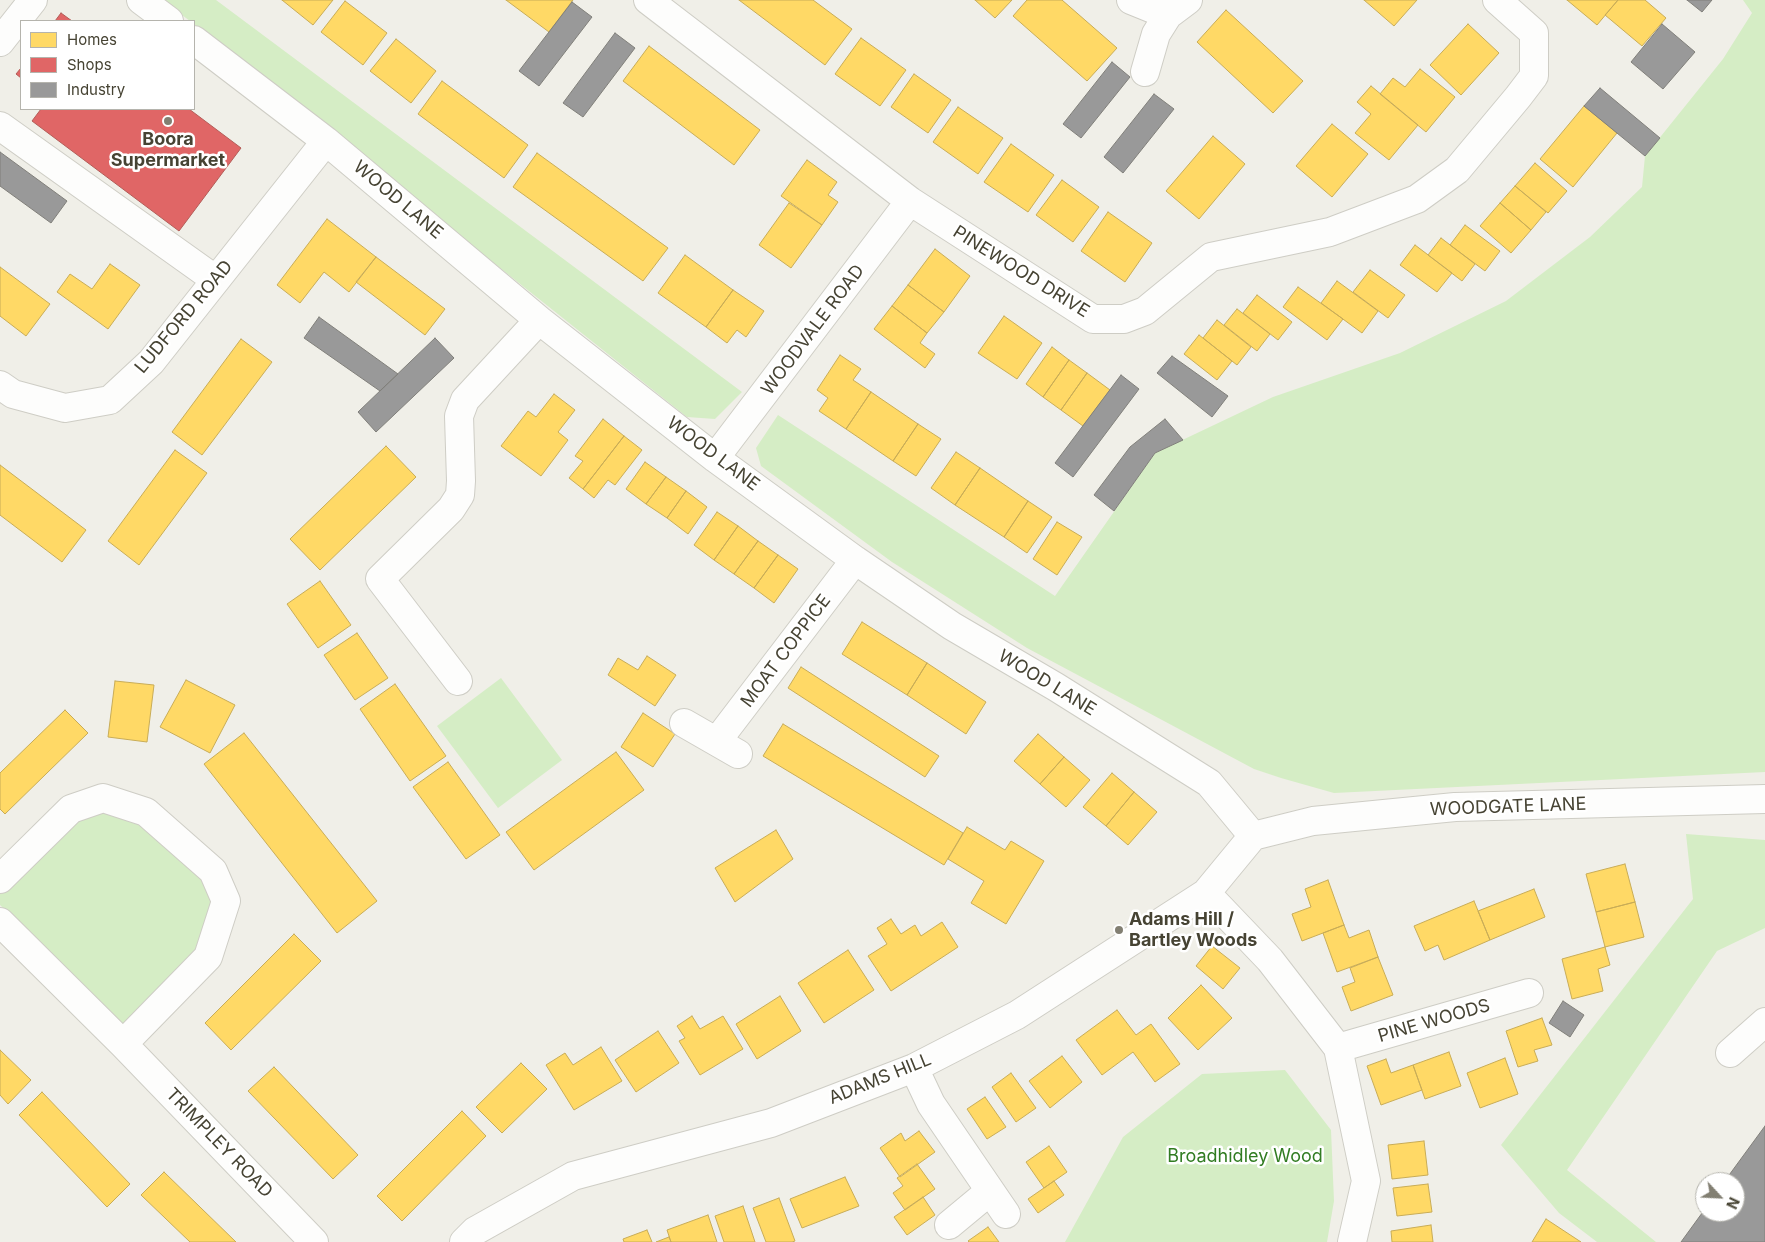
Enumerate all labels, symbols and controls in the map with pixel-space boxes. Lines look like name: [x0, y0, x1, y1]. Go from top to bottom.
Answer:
legend: [20, 20, 195, 110]
text: Homes: [67, 30, 117, 49]
text: Shops: [67, 55, 112, 74]
text: Industry: [67, 80, 125, 99]
marker: Boora Supermarket: [162, 115, 174, 127]
place label: Boora Supermarket: [111, 129, 225, 172]
street label: WOOD LANE: [349, 156, 447, 244]
street label: PINEWOOD DRIVE: [949, 221, 1093, 323]
street label: LUDFORD ROAD: [130, 256, 238, 378]
street label: WOODVALE ROAD: [757, 261, 869, 399]
street label: WOOD LANE: [662, 412, 764, 496]
street label: MOAT COPPICE: [737, 590, 835, 712]
street label: WOOD LANE: [994, 645, 1100, 721]
street label: WOODGATE LANE: [1429, 793, 1587, 821]
place label: Adams Hill / Bartley Woods: [1129, 909, 1257, 952]
marker: Adams Hill / Bartley Woods: [1113, 924, 1125, 936]
street label: PINE WOODS: [1375, 995, 1493, 1047]
street label: ADAMS HILL: [826, 1049, 934, 1109]
street label: TRIMPLEY ROAD: [161, 1084, 277, 1202]
park label: Broadhidley Wood: [1167, 1146, 1323, 1168]
north arrow: [1695, 1172, 1745, 1222]
text: N: [1723, 1195, 1743, 1212]

